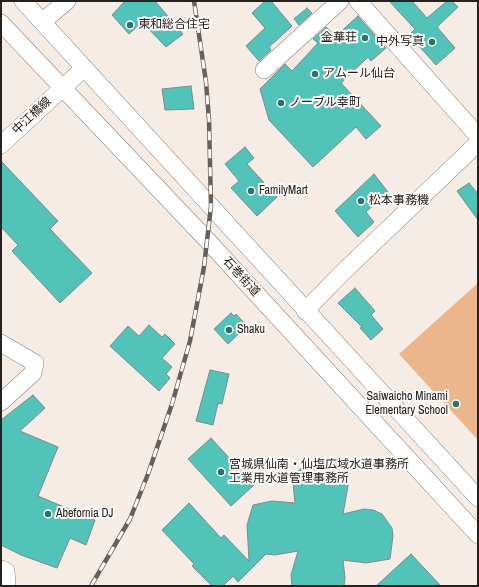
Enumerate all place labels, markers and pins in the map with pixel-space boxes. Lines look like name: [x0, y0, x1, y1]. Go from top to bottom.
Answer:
place label: 東和総合住宅: [138, 18, 210, 32]
marker: 東和総合住宅: [125, 20, 135, 30]
place label: 金華荘: [321, 31, 357, 45]
marker: 金華荘: [360, 33, 370, 43]
place label: 中外写真: [376, 35, 424, 49]
marker: 中外写真: [427, 37, 437, 47]
place label: アムール仙台: [323, 67, 395, 81]
marker: アムール仙台: [310, 69, 320, 79]
place label: ノーブル幸町: [289, 96, 361, 110]
marker: ノーブル幸町: [276, 98, 286, 108]
place label: FamilyMart: [259, 184, 308, 198]
marker: FamilyMart: [246, 186, 256, 196]
place label: 松本事務機: [369, 194, 429, 208]
marker: 松本事務機: [356, 196, 366, 206]
place label: Shaku: [237, 323, 265, 337]
marker: Shaku: [224, 325, 234, 335]
place label: Saiwaicho Minami Elementary School: [365, 390, 448, 418]
marker: Saiwaicho Minami Elementary School: [451, 399, 461, 409]
place label: 宮城県仙南・仙塩広域水道事務所 工業用水道管理事務所: [229, 458, 409, 486]
marker: 宮城県仙南・仙塩広域水道事務所 工業用水道管理事務所: [216, 467, 226, 477]
place label: Abefornia DJ: [56, 507, 113, 521]
marker: Abefornia DJ: [43, 509, 53, 519]

